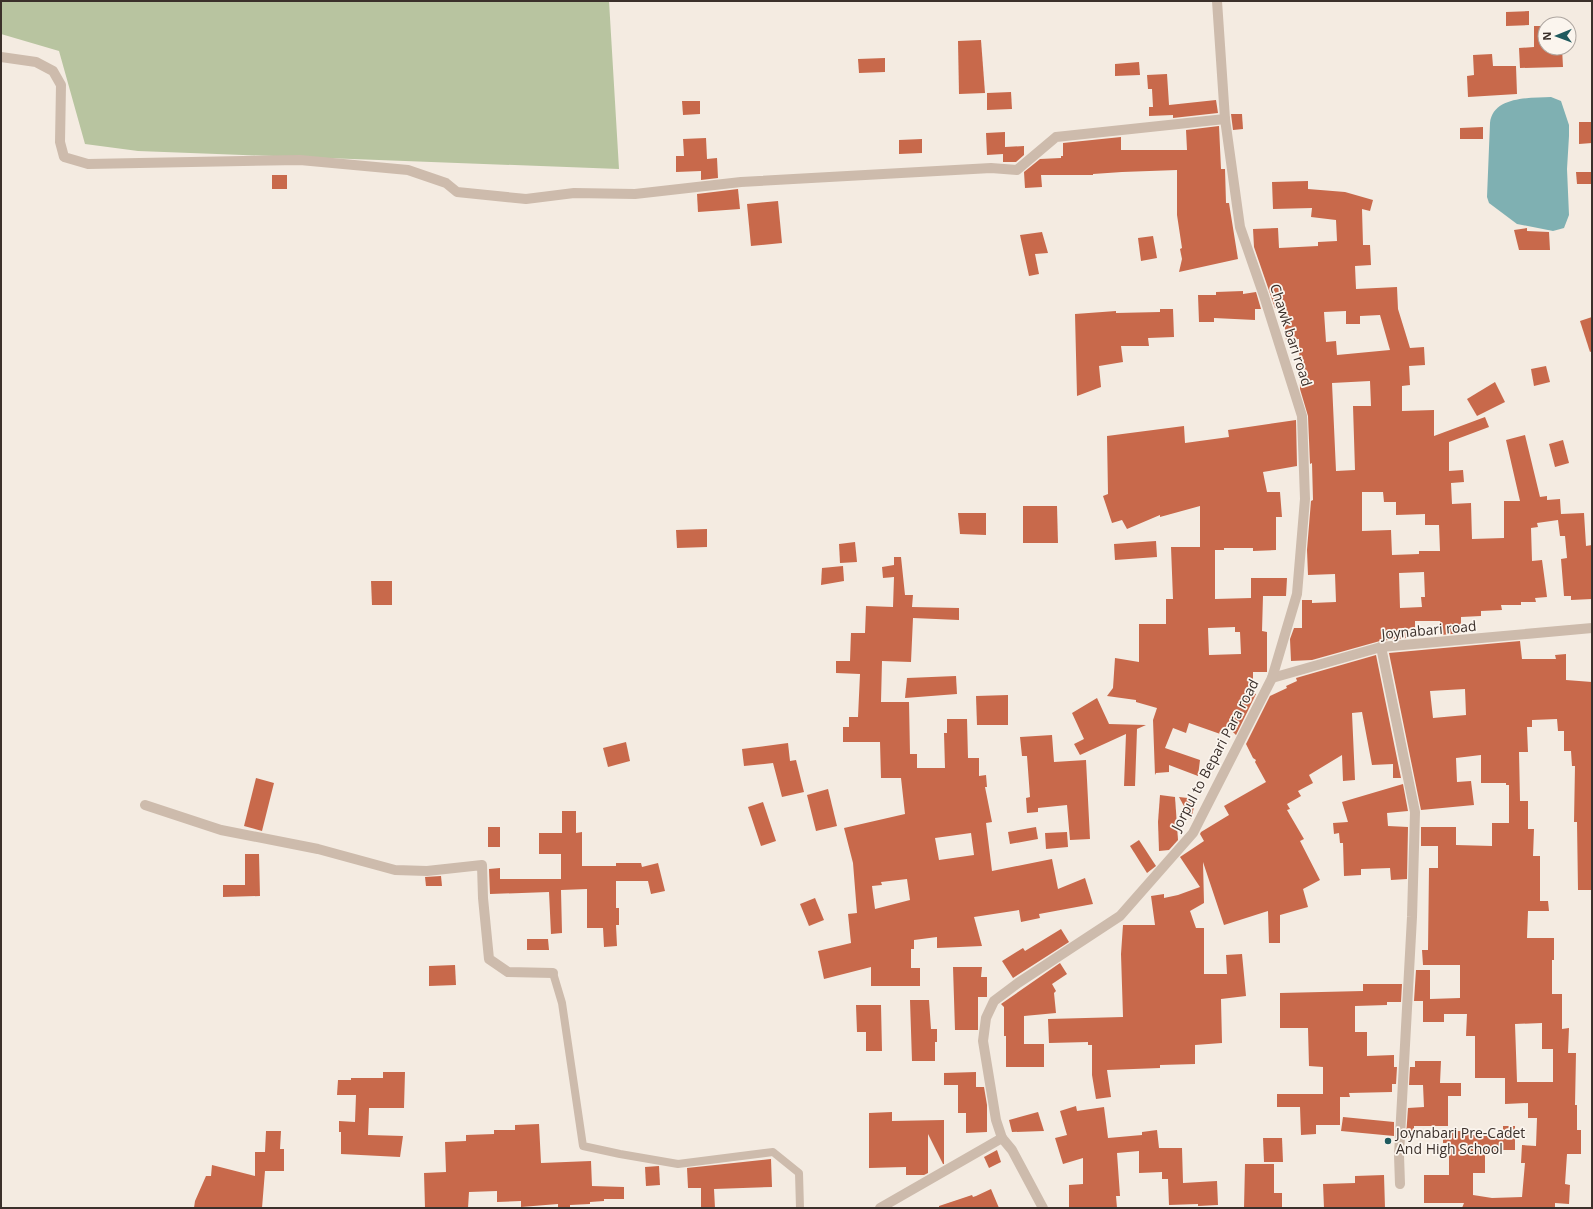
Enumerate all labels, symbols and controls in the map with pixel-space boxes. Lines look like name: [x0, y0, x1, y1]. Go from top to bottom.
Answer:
north arrow: [1537, 16, 1577, 56]
text: N: [1539, 32, 1554, 41]
street label: Chawk bari road: [1266, 281, 1317, 389]
street label: Joynabari road: [1379, 616, 1477, 643]
street label: Jorpul to Bepari Para road: [1166, 676, 1263, 836]
place label: Joynabari Pre-Cadet And High School: [1394, 1123, 1525, 1158]
marker: Joynabari Pre-Cadet And High School: [1383, 1136, 1393, 1146]

